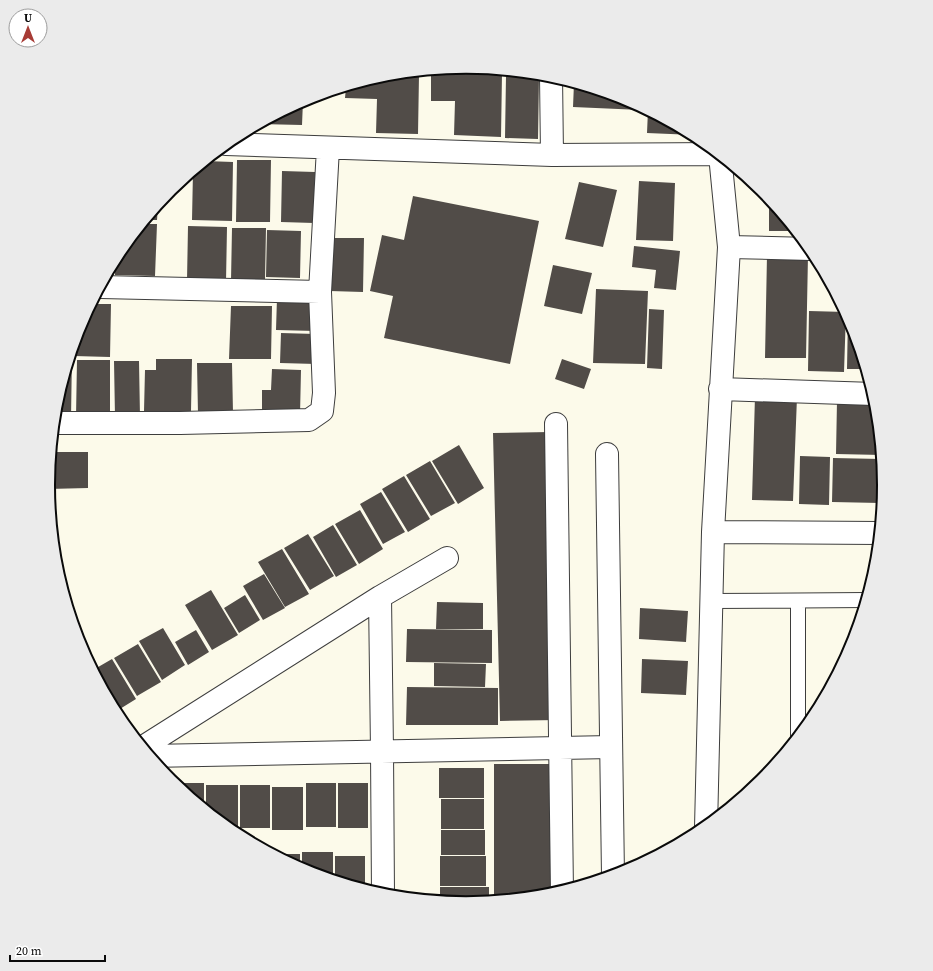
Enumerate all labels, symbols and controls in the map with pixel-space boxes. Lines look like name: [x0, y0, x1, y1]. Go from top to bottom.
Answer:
north arrow: [8, 8, 48, 48]
text: U: [24, 11, 32, 26]
scale bar: [10, 937, 105, 963]
text: 20 m: [16, 943, 42, 959]

